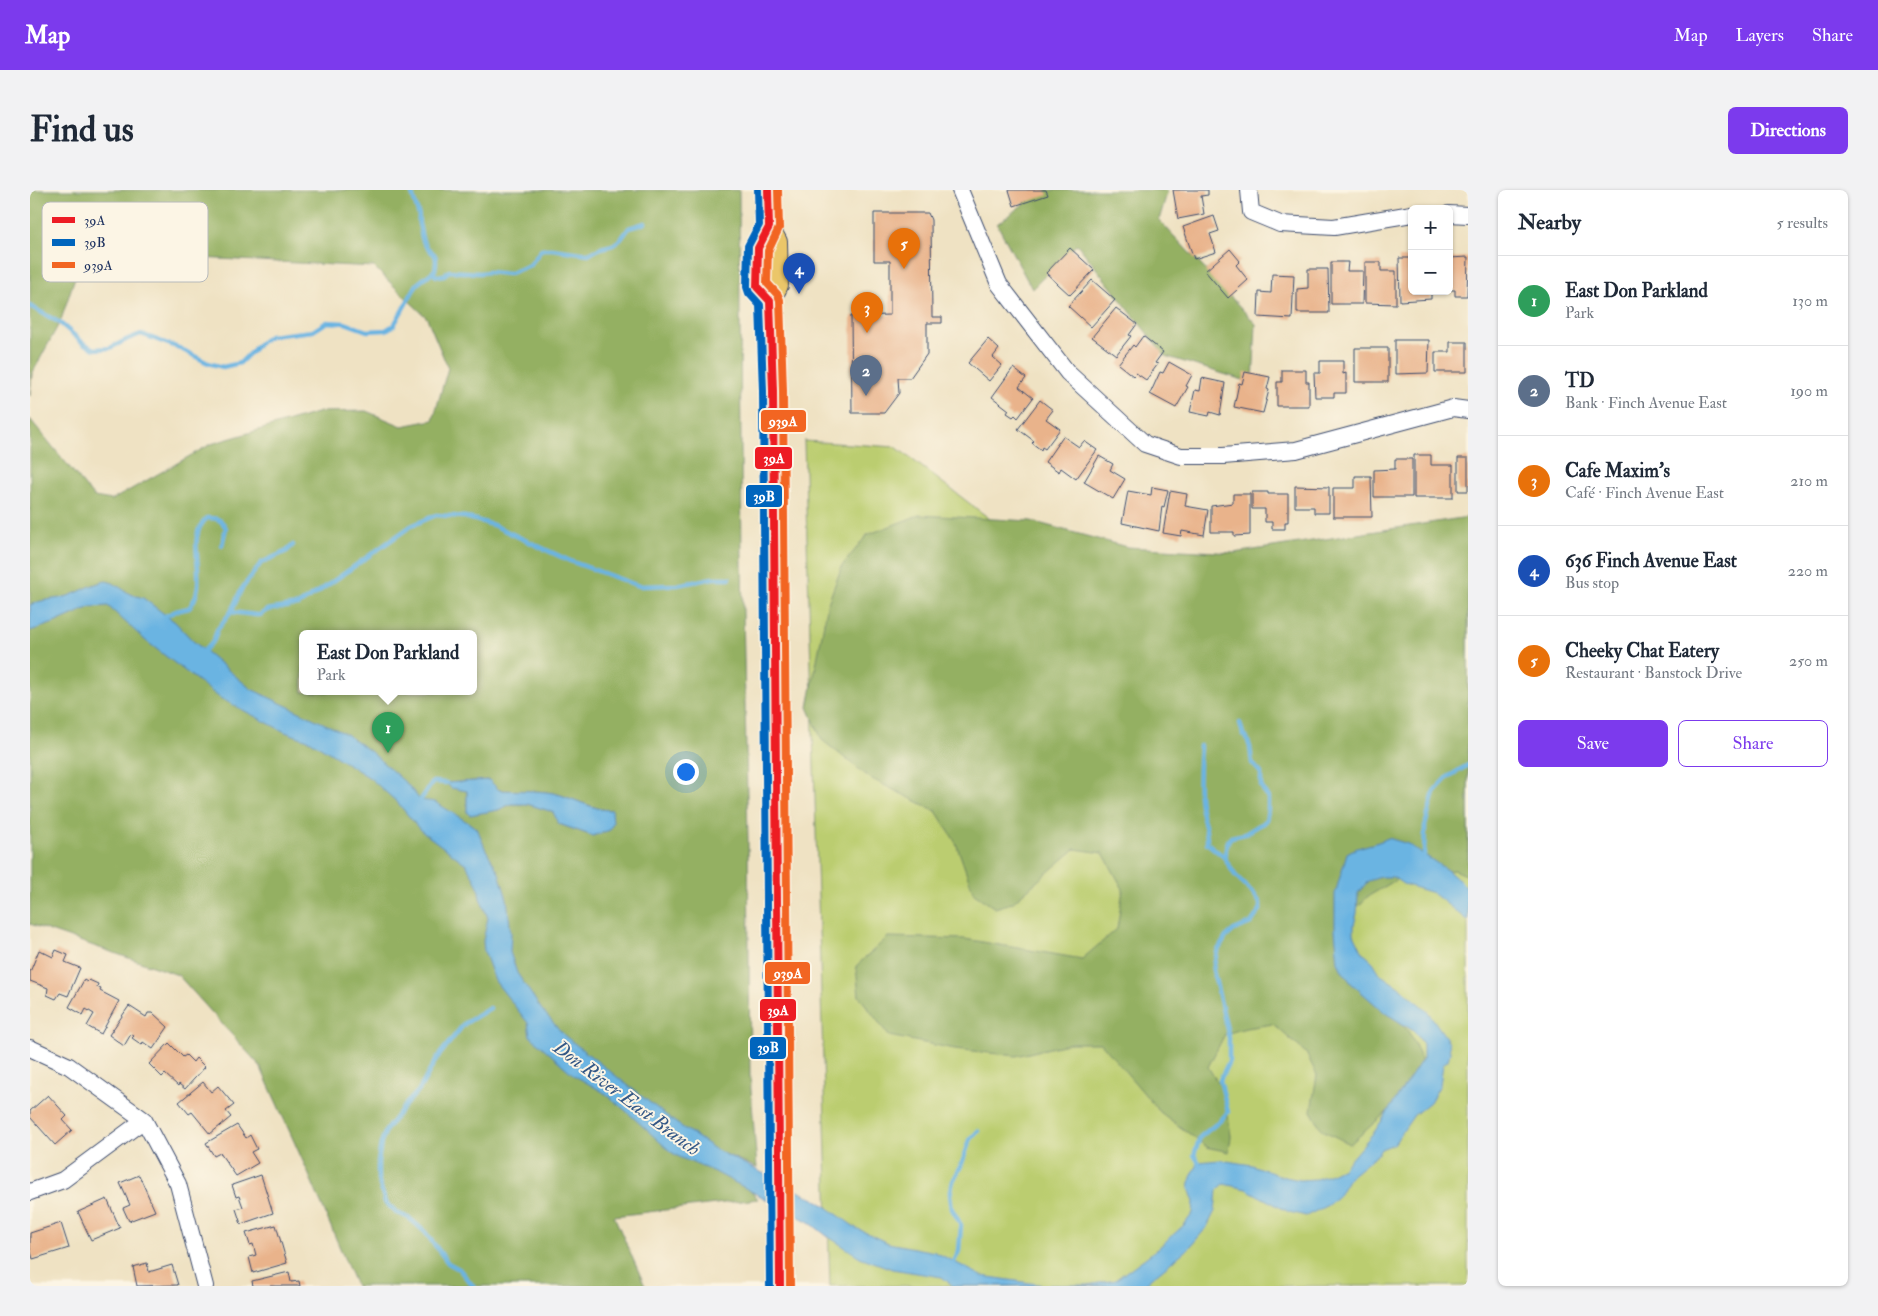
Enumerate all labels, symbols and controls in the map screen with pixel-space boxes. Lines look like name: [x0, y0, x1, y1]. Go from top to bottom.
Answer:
text: Map: [25, 20, 70, 51]
text: Map: [1674, 24, 1708, 47]
text: Layers: [1736, 24, 1784, 47]
text: Share: [1812, 24, 1853, 47]
button: Directions: [1728, 107, 1848, 154]
text: Find us: [30, 108, 134, 152]
legend: [42, 202, 208, 282]
map controls: [1408, 205, 1453, 295]
button: +: [1408, 205, 1453, 250]
text: Nearby: [1518, 209, 1581, 236]
text: 39A: [84, 212, 106, 229]
text: 5 results: [1777, 213, 1828, 233]
pin: 5: [888, 228, 920, 269]
text: 39B: [84, 234, 106, 251]
button: −: [1408, 250, 1453, 295]
pin: 4: [783, 253, 815, 294]
text: 939A: [83, 257, 113, 274]
text: East Don Parkland: [1565, 279, 1708, 303]
text: 1: [1531, 291, 1537, 311]
text: 130 m: [1792, 291, 1828, 311]
pin: 3: [851, 292, 883, 333]
text: Park: [1565, 303, 1594, 323]
pin: 2: [850, 355, 882, 396]
text: TD: [1565, 369, 1595, 393]
text: 2: [1530, 381, 1538, 401]
text: 190 m: [1790, 381, 1828, 401]
text: Bank · Finch Avenue East: [1565, 393, 1727, 413]
line badge: 939A: [760, 409, 807, 433]
text: 939A: [767, 413, 797, 430]
line badge: 39A: [754, 446, 793, 470]
text: 39A: [763, 450, 785, 467]
text: Cafe Maxim's: [1565, 459, 1670, 483]
text: 3: [1531, 471, 1537, 491]
text: 210 m: [1790, 471, 1828, 491]
text: Café · Finch Avenue East: [1565, 483, 1724, 503]
line badge: 39B: [745, 484, 783, 508]
text: 39B: [753, 488, 775, 505]
text: 636 Finch Avenue East: [1565, 549, 1737, 573]
text: 4: [1530, 561, 1538, 581]
text: 220 m: [1788, 561, 1828, 581]
text: Bus stop: [1565, 573, 1619, 593]
popup: [299, 630, 477, 695]
text: Cheeky Chat Eatery: [1565, 639, 1719, 663]
text: East Don Parkland: [317, 641, 459, 665]
text: 5: [1530, 651, 1538, 671]
text: 250 m: [1789, 651, 1828, 671]
text: Restaurant · Banstock Drive: [1565, 663, 1742, 683]
text: Park: [317, 665, 346, 685]
pin: 1: [372, 712, 404, 753]
button: Save: [1518, 720, 1668, 767]
button: Share: [1678, 720, 1828, 767]
your location: [673, 759, 699, 785]
line badge: 939A: [764, 961, 811, 985]
text: 939A: [772, 965, 802, 982]
line badge: 39A: [759, 998, 797, 1022]
text: 39A: [767, 1002, 789, 1019]
water label: Don River East Branch: [548, 1034, 705, 1161]
line badge: 39B: [749, 1036, 787, 1060]
text: 39B: [757, 1039, 779, 1056]

